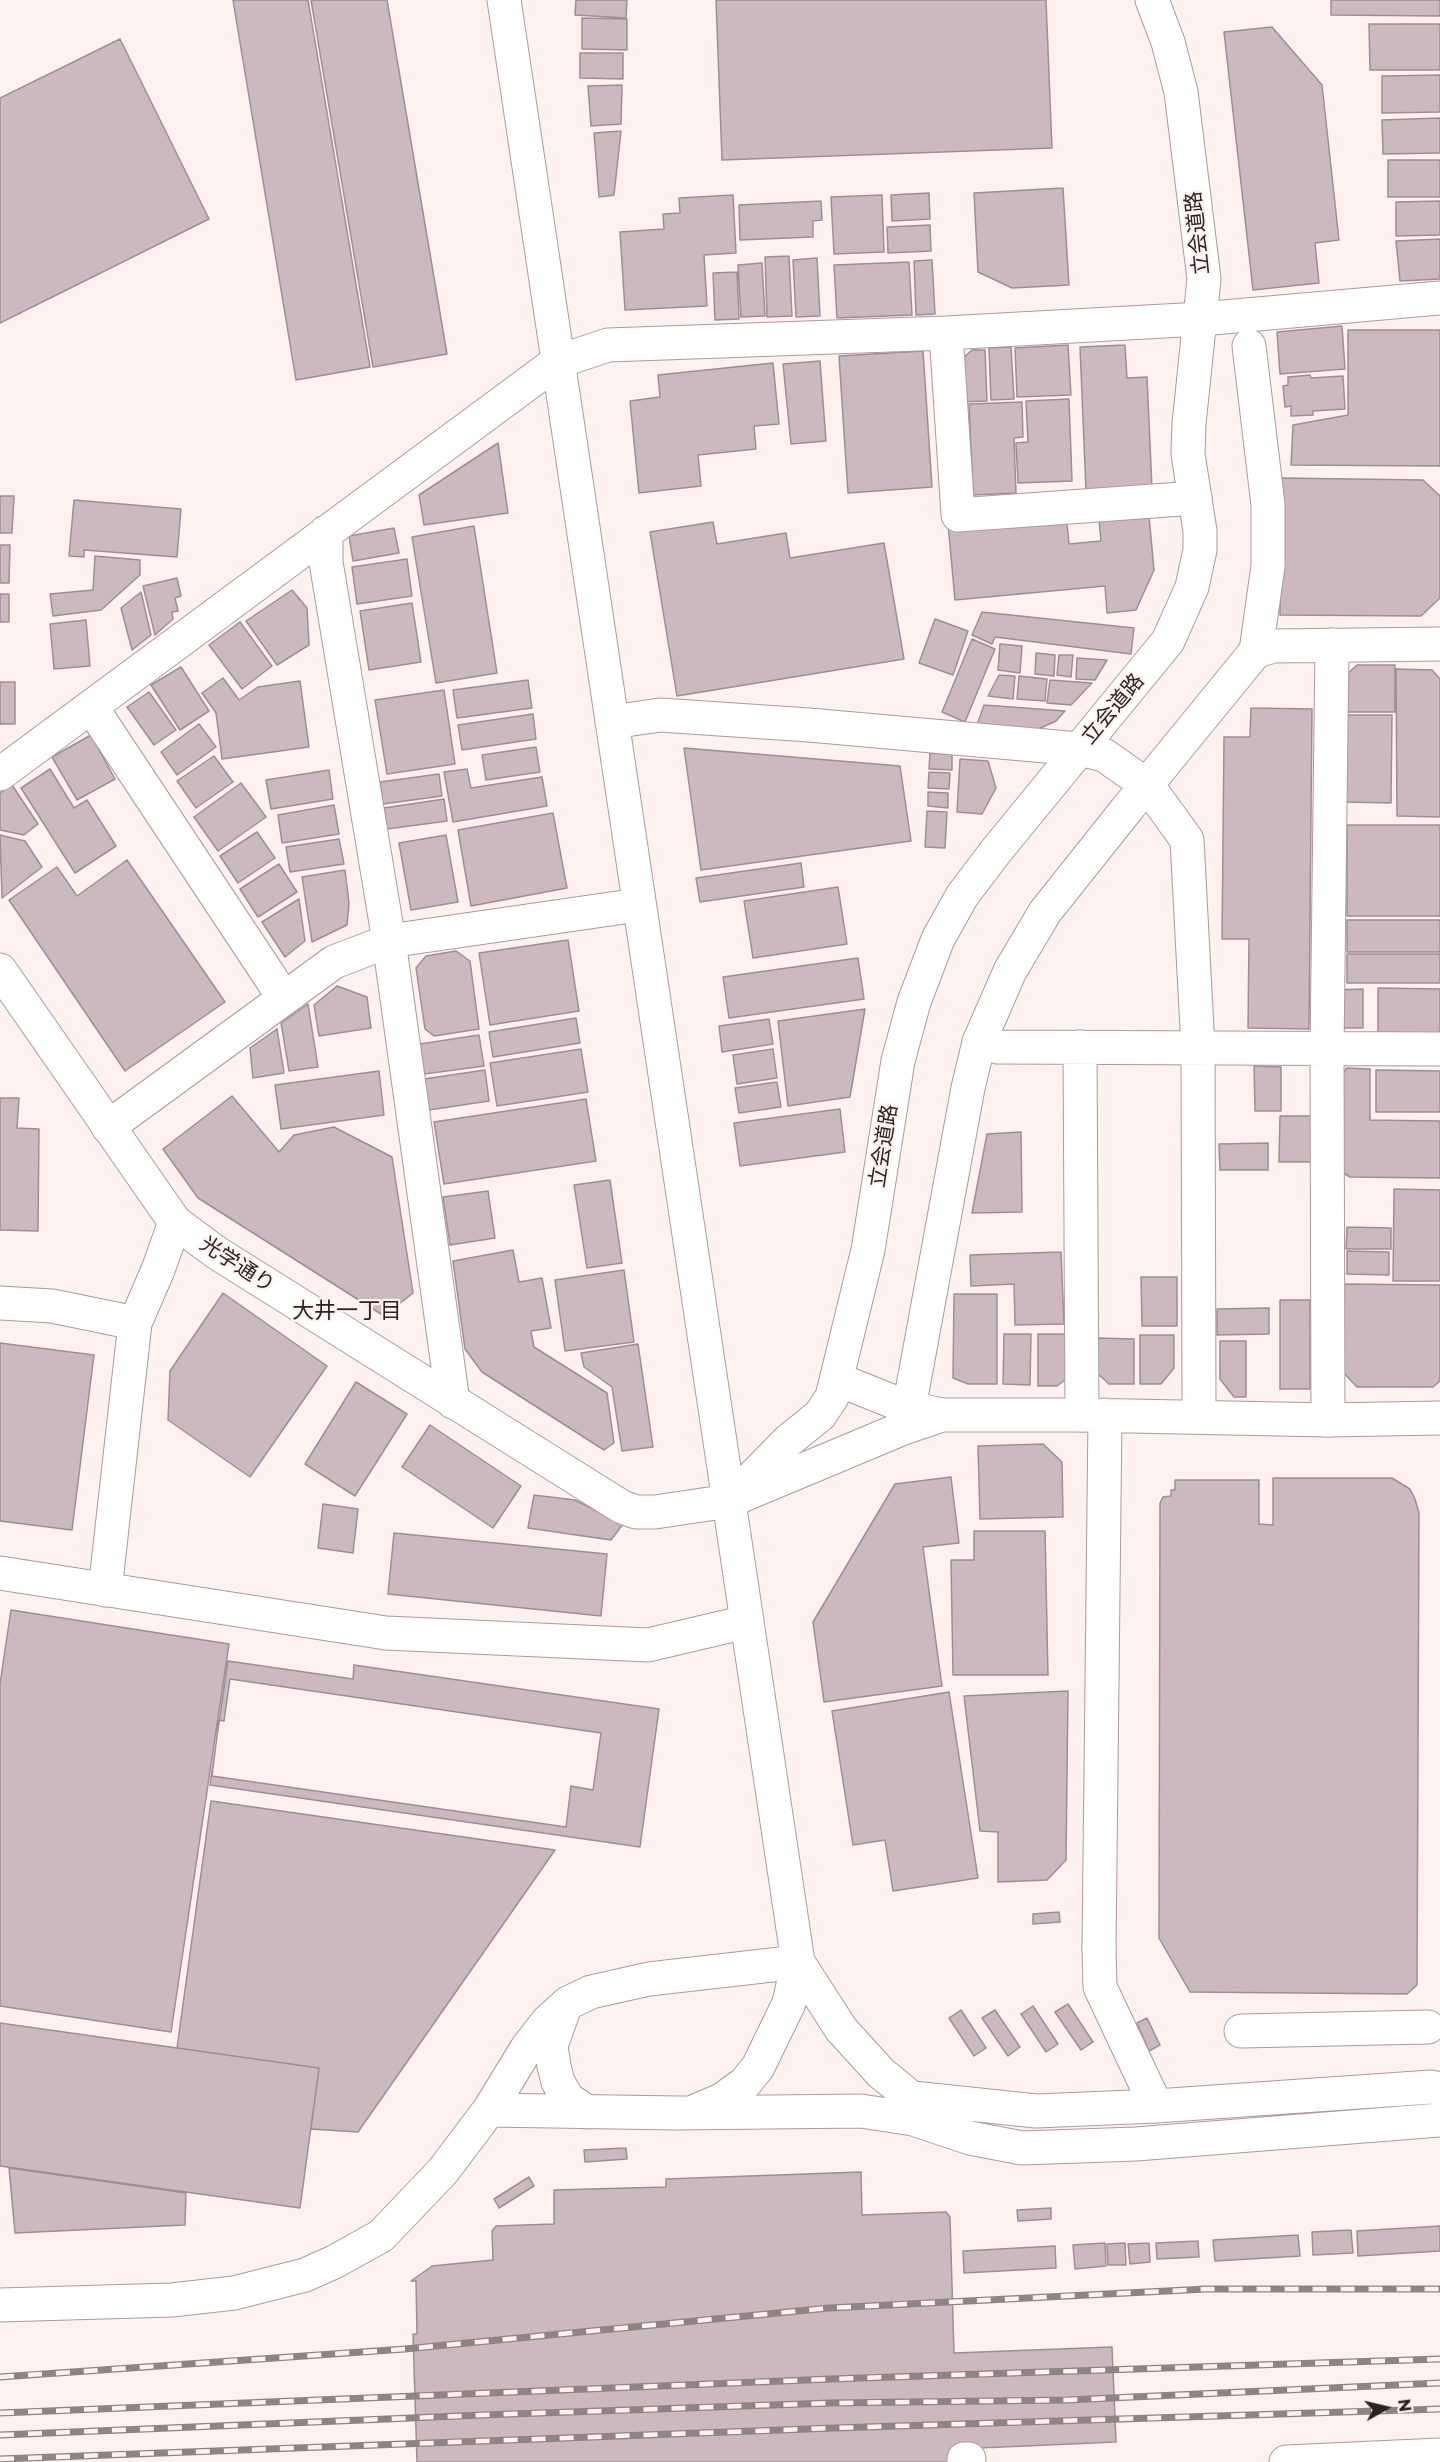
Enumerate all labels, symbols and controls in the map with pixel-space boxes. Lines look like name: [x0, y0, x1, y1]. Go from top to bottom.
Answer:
street label: 立会道路: [1181, 190, 1215, 276]
street label: 立会道路: [1076, 669, 1150, 749]
street label: 立会道路: [865, 1103, 903, 1189]
street label: 光学通り: [195, 1232, 279, 1298]
district label: 大井一丁目: [292, 1299, 402, 1325]
north arrow: [1356, 2378, 1416, 2438]
text: N: [1394, 2398, 1415, 2413]

